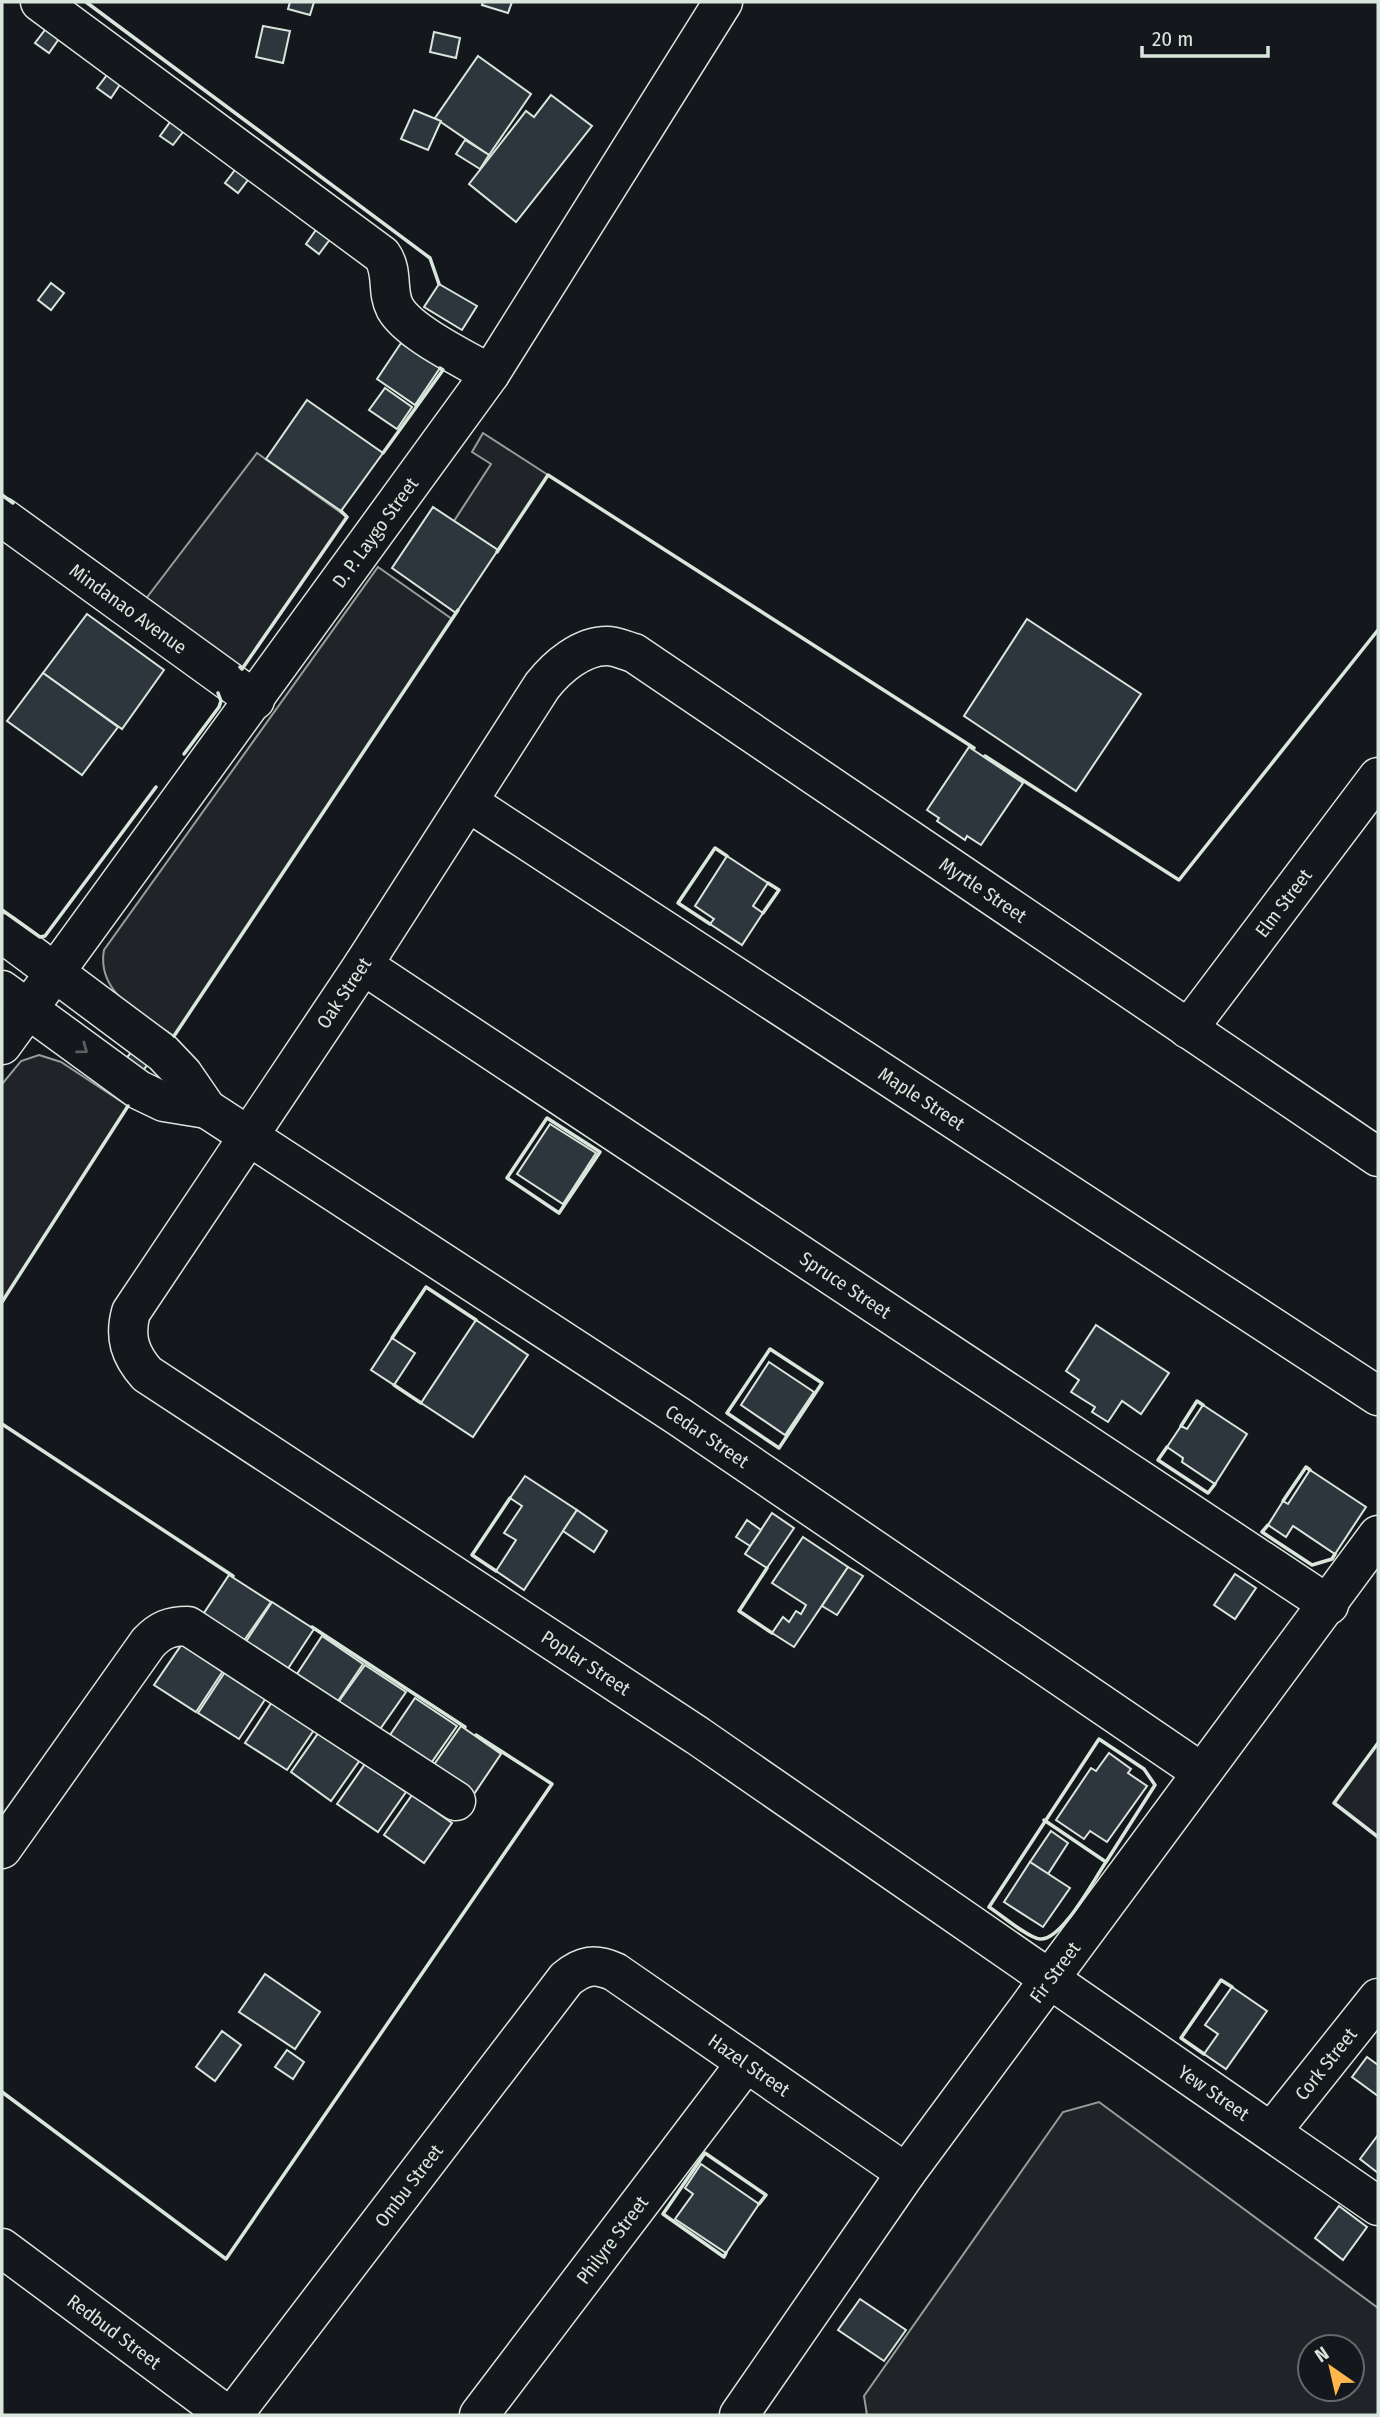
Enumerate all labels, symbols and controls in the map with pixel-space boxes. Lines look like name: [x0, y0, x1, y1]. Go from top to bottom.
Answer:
scale bar: [1142, 14, 1268, 58]
text: 20 m: [1152, 26, 1193, 52]
street label: D. P. Laygo Street: [327, 472, 423, 592]
street label: Mindanao Avenue: [65, 558, 191, 658]
street label: Myrtle Street: [935, 852, 1032, 928]
street label: Elm Street: [1250, 863, 1317, 942]
street label: Oak Street: [312, 952, 377, 1033]
one-way arrow: [75, 1041, 87, 1053]
street label: Maple Street: [874, 1062, 970, 1135]
street label: Spruce Street: [796, 1246, 896, 1324]
street label: Cedar Street: [661, 1400, 754, 1473]
street label: Poplar Street: [537, 1625, 636, 1700]
street label: Fir Street: [1024, 1936, 1085, 2007]
street label: Cork Street: [1290, 2022, 1362, 2105]
street label: Hazel Street: [704, 2029, 795, 2101]
street label: Yew Street: [1174, 2060, 1255, 2126]
street label: Ombu Street: [370, 2139, 448, 2231]
street label: Philyre Street: [571, 2191, 653, 2288]
street label: Redbud Street: [63, 2289, 167, 2374]
north arrow: [1296, 2333, 1366, 2403]
text: N: [1311, 2342, 1333, 2367]

